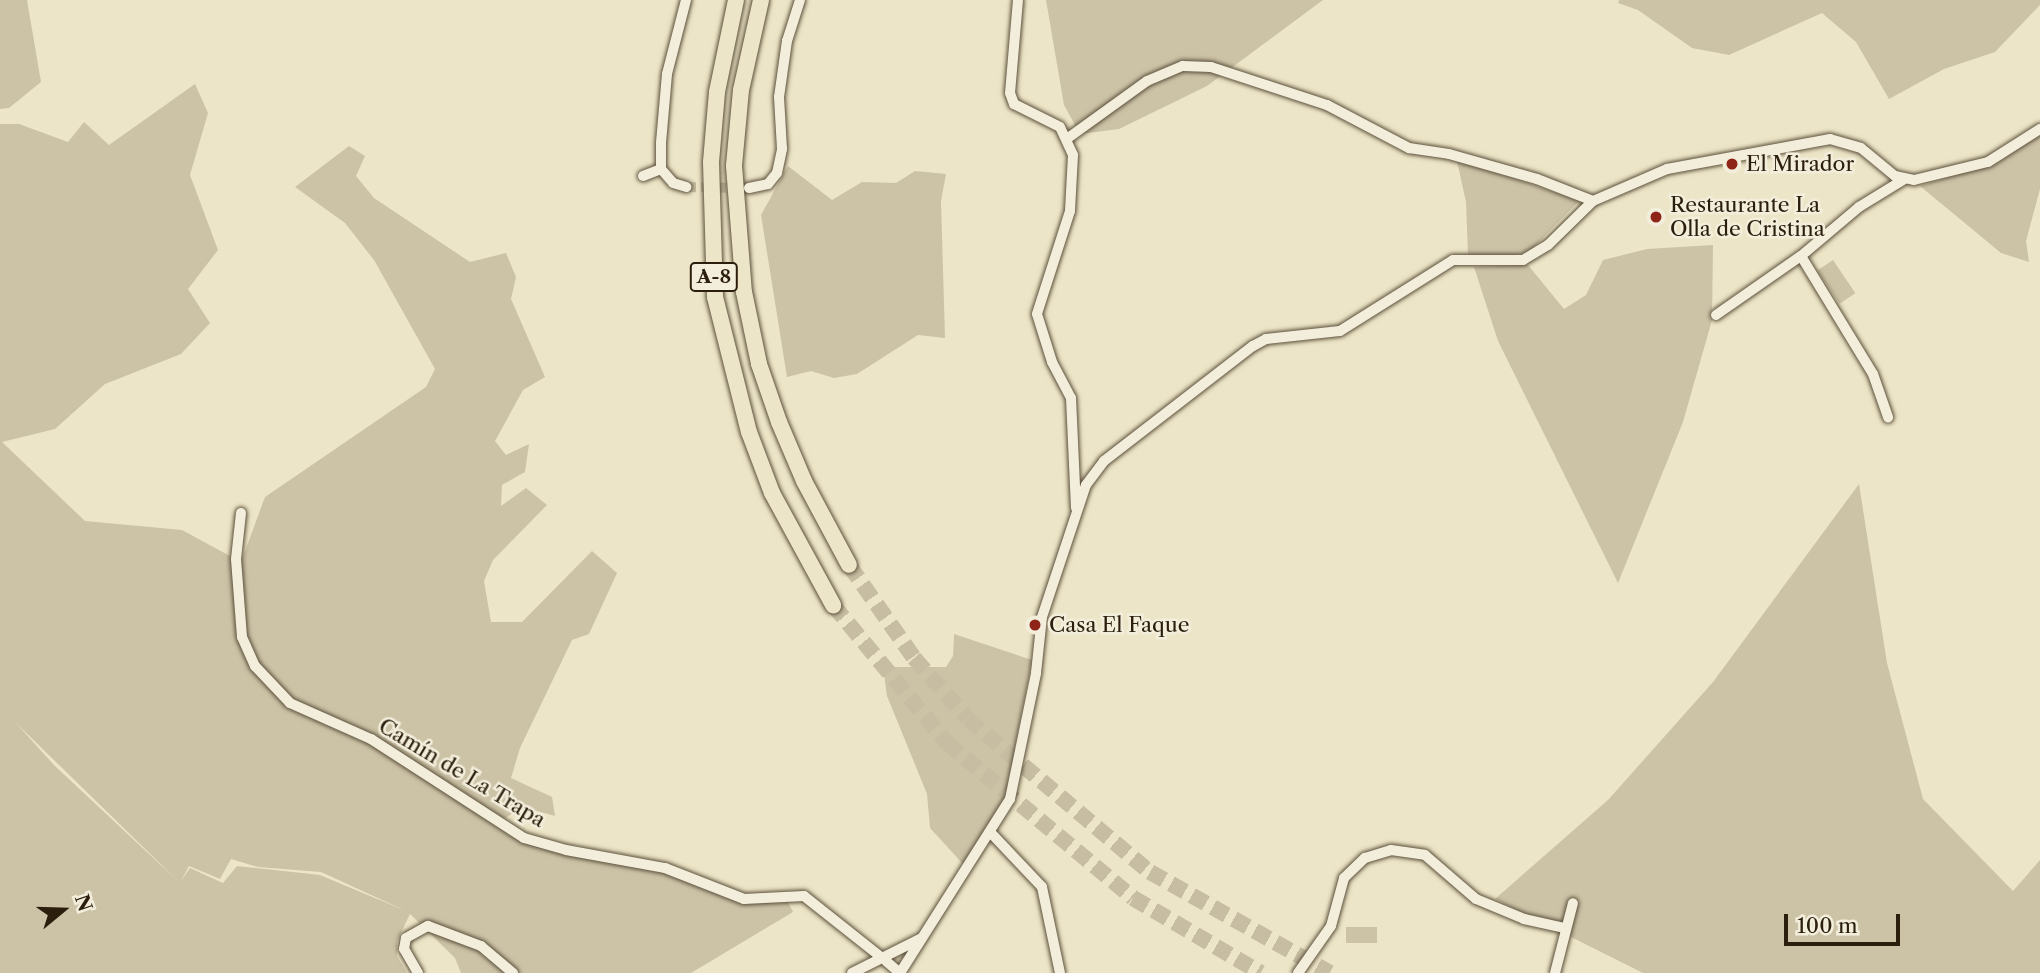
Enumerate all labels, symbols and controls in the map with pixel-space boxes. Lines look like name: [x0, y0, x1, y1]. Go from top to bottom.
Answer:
place label: El Mirador: [1746, 151, 1854, 177]
marker: El Mirador: [1724, 156, 1740, 172]
place label: Restaurante La Olla de Cristina: [1670, 192, 1825, 242]
marker: Restaurante La Olla de Cristina: [1648, 209, 1664, 225]
road number: A-8: [690, 262, 738, 292]
place label: Casa El Faque: [1049, 612, 1190, 638]
marker: Casa El Faque: [1027, 617, 1043, 633]
street label: Camín de La Trapa: [374, 713, 550, 833]
north arrow: [28, 875, 98, 945]
text: N: [70, 891, 97, 915]
scale bar: [1788, 900, 1904, 944]
text: 100 m: [1797, 913, 1858, 938]

